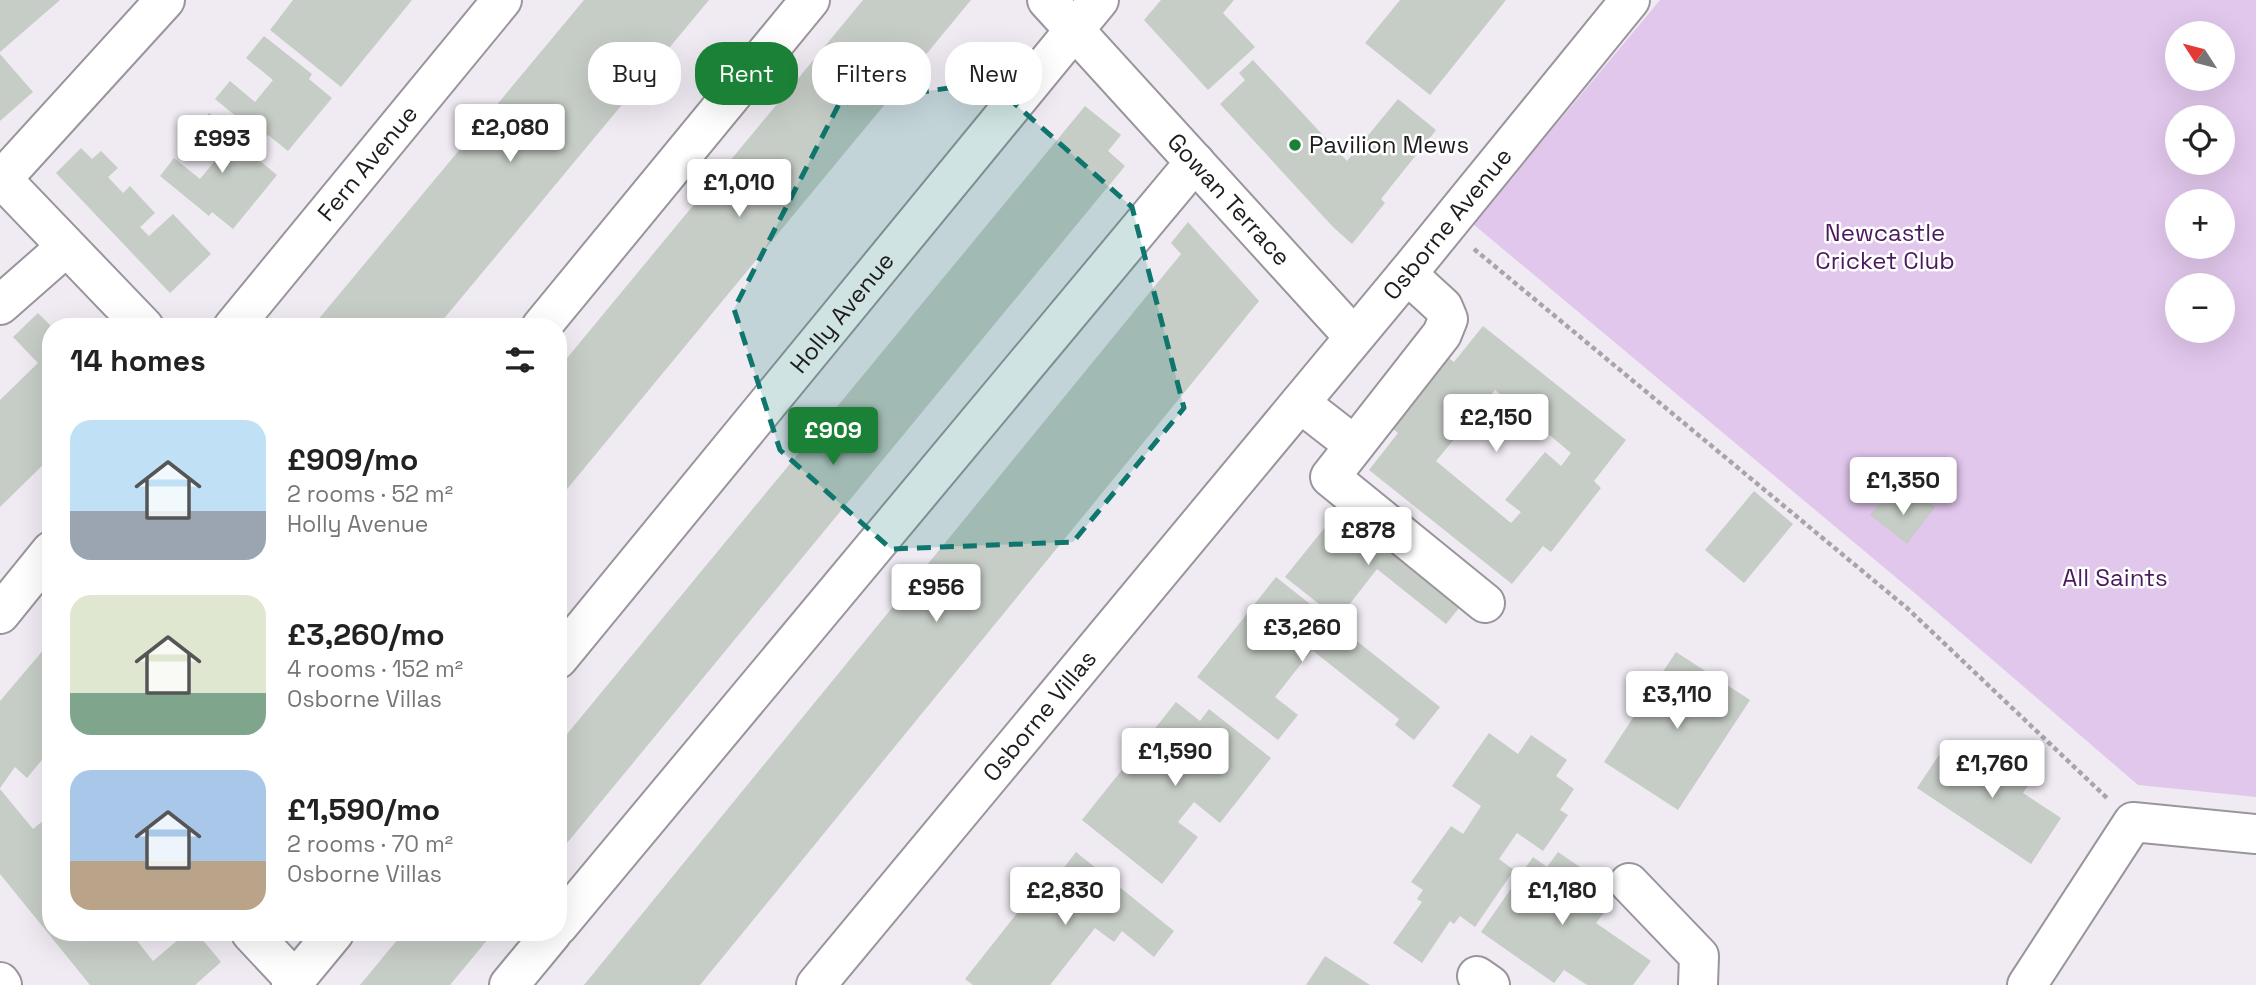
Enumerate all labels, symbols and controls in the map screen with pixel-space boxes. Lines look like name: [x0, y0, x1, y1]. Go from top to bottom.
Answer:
north arrow: [2165, 21, 2235, 91]
map controls: [2165, 21, 2235, 343]
chip: Buy: [588, 42, 681, 105]
chip: Rent: [695, 42, 798, 105]
chip: Filters: [812, 42, 931, 105]
chip: New: [945, 42, 1042, 105]
street label: Fern Avenue: [310, 98, 424, 227]
pin: £2,080: [453, 104, 567, 164]
button: locate: [2165, 105, 2235, 175]
text: £2,080: [471, 112, 549, 142]
pin: £993: [181, 116, 263, 175]
text: £993: [193, 123, 251, 153]
street label: Gowan Terrace: [1161, 126, 1298, 272]
place label: Pavilion Mews: [1309, 129, 1469, 160]
marker: Pavilion Mews: [1287, 137, 1303, 153]
street label: Osborne Avenue: [1376, 141, 1519, 306]
pin: £1,010: [682, 160, 796, 219]
text: £1,010: [703, 167, 775, 197]
button: +: [2165, 189, 2235, 259]
park label: Newcastle Cricket Club: [1815, 217, 1955, 276]
street label: Holly Avenue: [783, 245, 901, 379]
button: −: [2165, 273, 2235, 343]
text: 14 homes: [70, 341, 206, 380]
icon: filters: [501, 341, 539, 379]
pin: £2,150: [1439, 394, 1553, 454]
text: £2,150: [1459, 402, 1533, 432]
pin: £909: [792, 407, 874, 467]
text: £909: [804, 415, 862, 445]
text: £909/mo: [287, 440, 418, 479]
icon: home: [126, 448, 210, 532]
pin: £1,350: [1846, 458, 1960, 517]
text: £1,350: [1866, 465, 1940, 495]
text: 2 rooms · 52 m²: [287, 479, 453, 509]
pin: £878: [1327, 508, 1409, 567]
text: Holly Avenue: [287, 509, 428, 539]
text: £878: [1341, 515, 1395, 545]
park label: All Saints: [2062, 562, 2168, 593]
pin: £956: [895, 564, 977, 624]
text: £956: [908, 572, 964, 602]
pin: £3,260: [1245, 604, 1359, 664]
text: £3,260: [1263, 612, 1341, 642]
text: £3,260/mo: [287, 615, 445, 654]
icon: home: [126, 623, 210, 707]
street label: Osborne Villas: [976, 643, 1103, 788]
text: 4 rooms · 152 m²: [287, 654, 463, 684]
pin: £3,110: [1620, 672, 1734, 731]
text: £3,110: [1642, 679, 1712, 709]
text: Osborne Villas: [287, 684, 442, 714]
pin: £1,590: [1118, 728, 1232, 788]
text: £1,590: [1138, 736, 1212, 766]
pin: £1,760: [1935, 740, 2049, 800]
text: £1,760: [1956, 748, 2028, 778]
text: £1,590/mo: [287, 790, 440, 829]
icon: home: [126, 798, 210, 882]
text: 2 rooms · 70 m²: [287, 829, 453, 859]
text: Osborne Villas: [287, 859, 442, 889]
pin: £2,830: [1008, 867, 1122, 927]
pin: £1,180: [1505, 867, 1619, 927]
text: £2,830: [1026, 875, 1104, 905]
text: £1,180: [1527, 875, 1597, 905]

